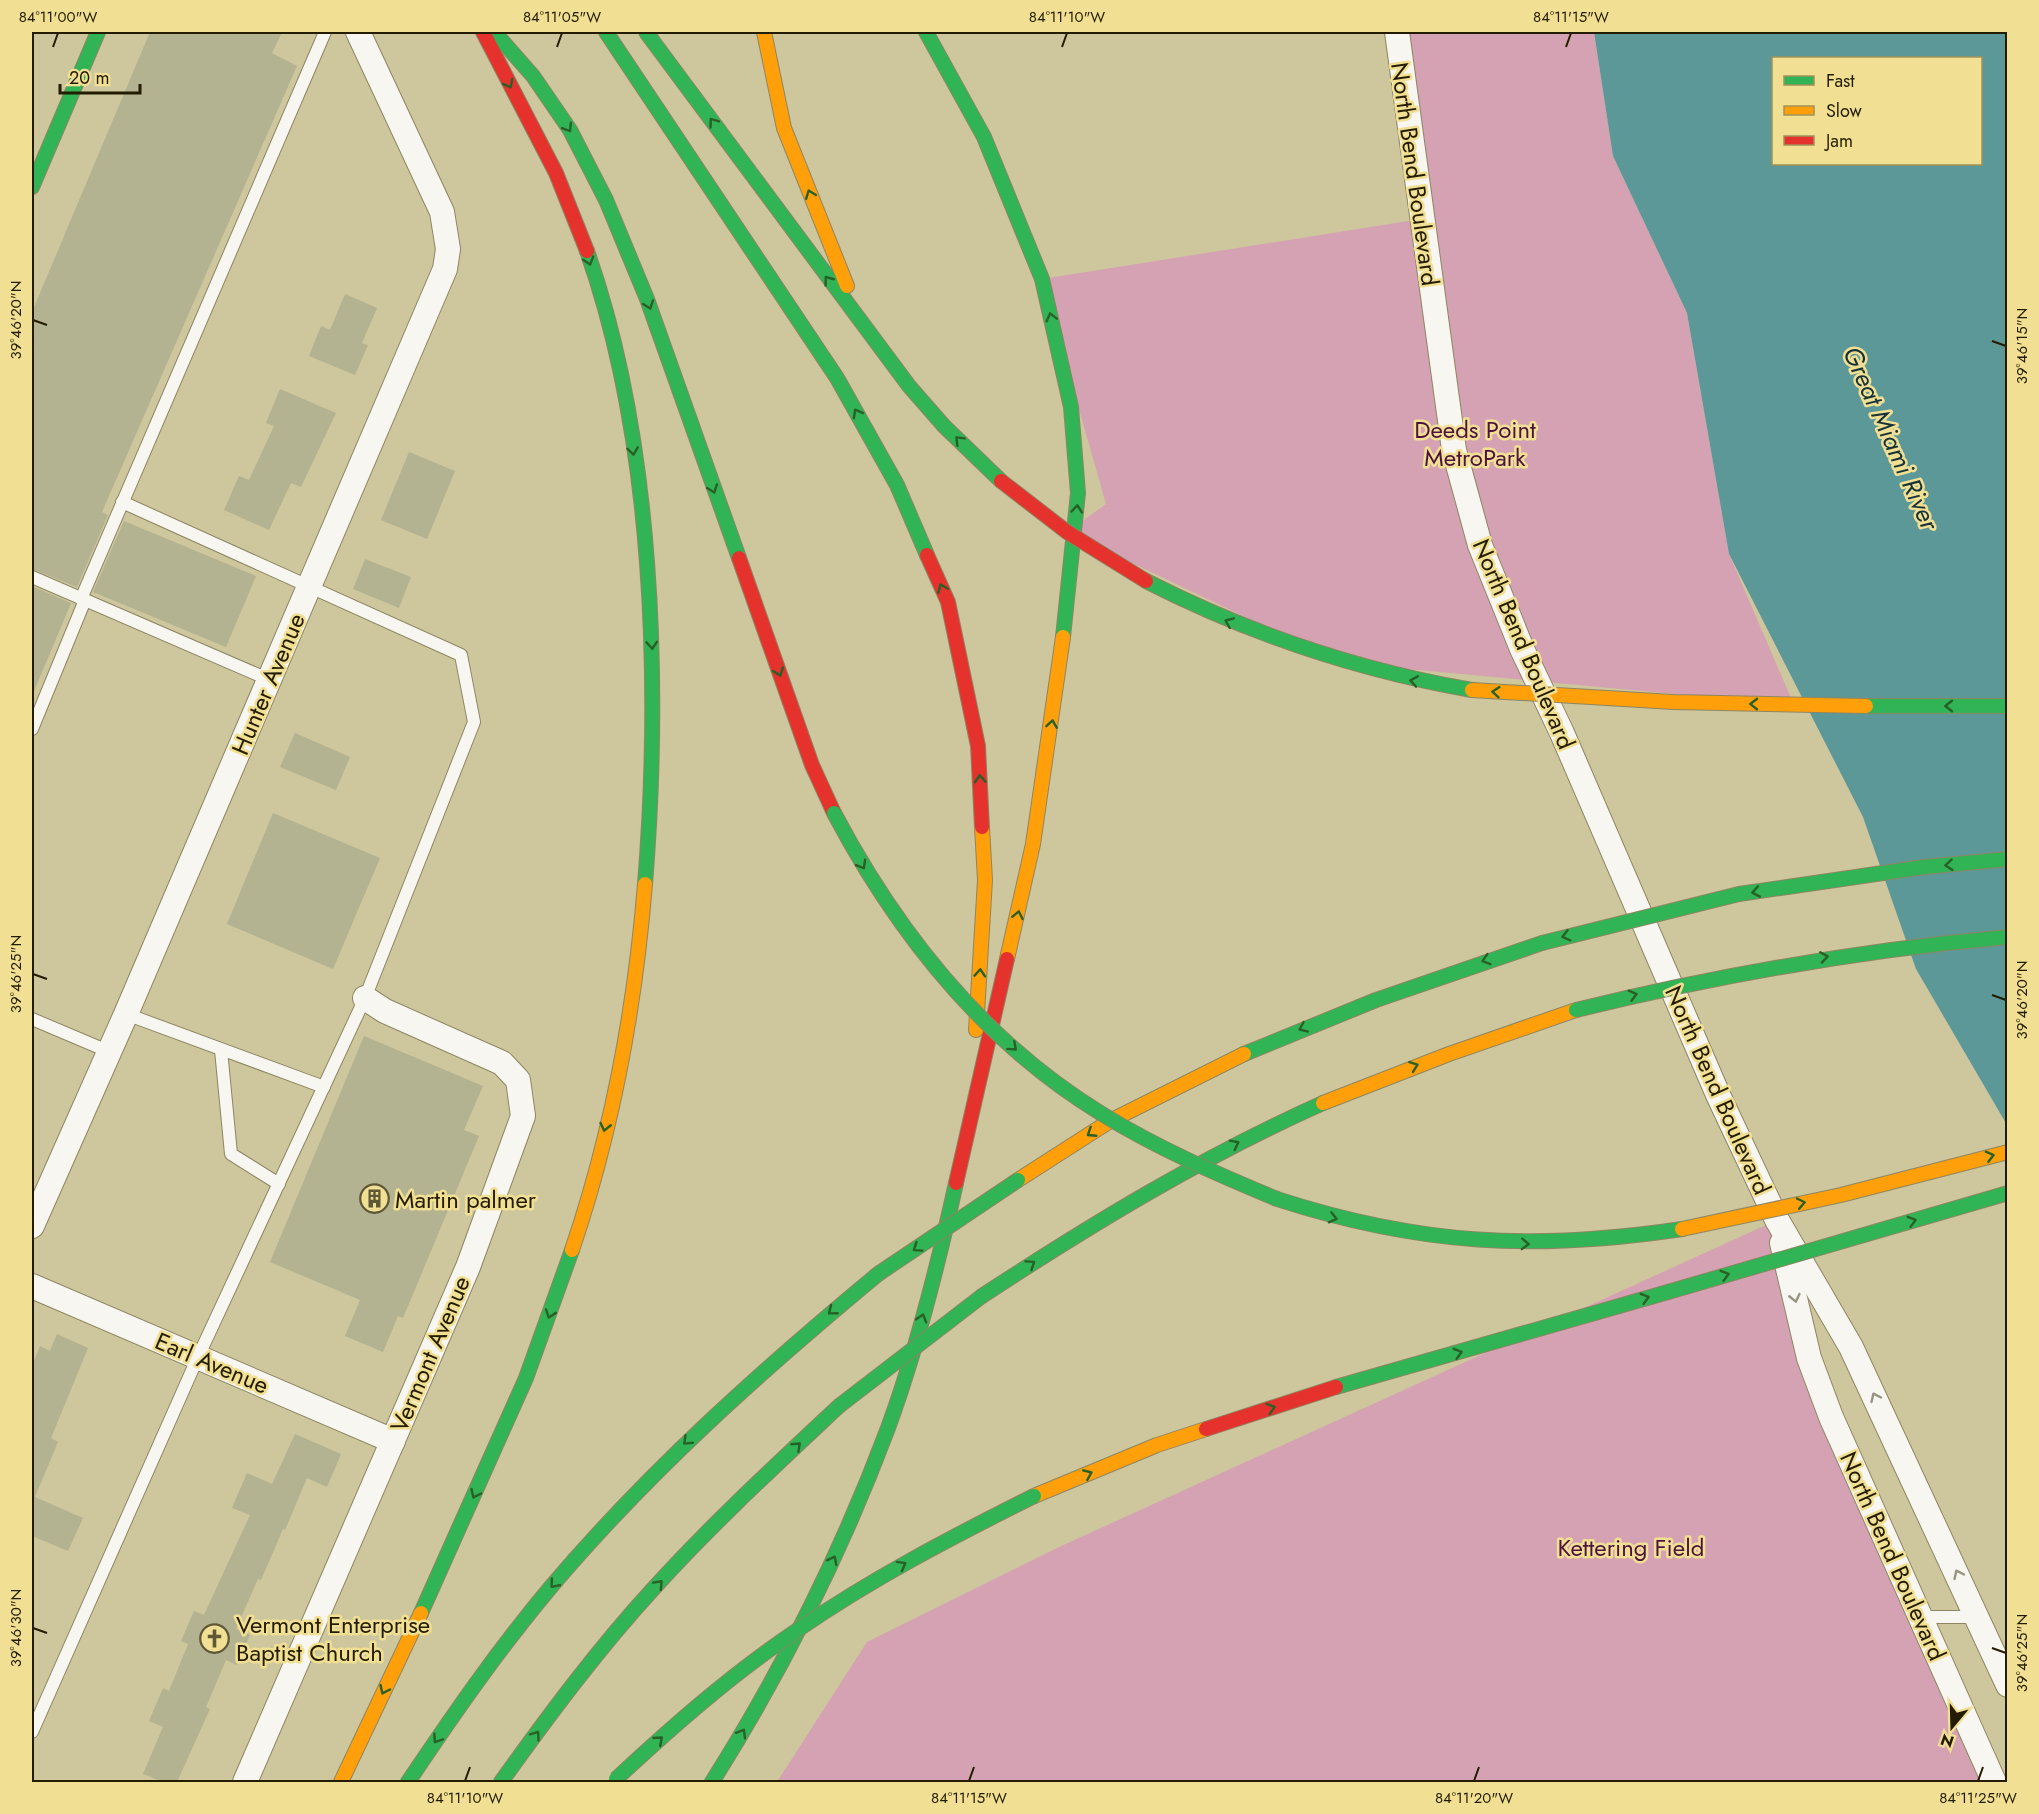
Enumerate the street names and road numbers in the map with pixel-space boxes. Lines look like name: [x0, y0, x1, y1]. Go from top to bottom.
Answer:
street label: North Bend Boulevard: [1382, 60, 1448, 288]
street label: North Bend Boulevard: [1464, 533, 1584, 755]
street label: Hunter Avenue: [222, 608, 314, 760]
street label: North Bend Boulevard: [1656, 980, 1780, 1200]
street label: Vermont Avenue: [381, 1270, 479, 1438]
street label: Earl Avenue: [150, 1323, 274, 1403]
street label: North Bend Boulevard: [1831, 1446, 1955, 1666]

